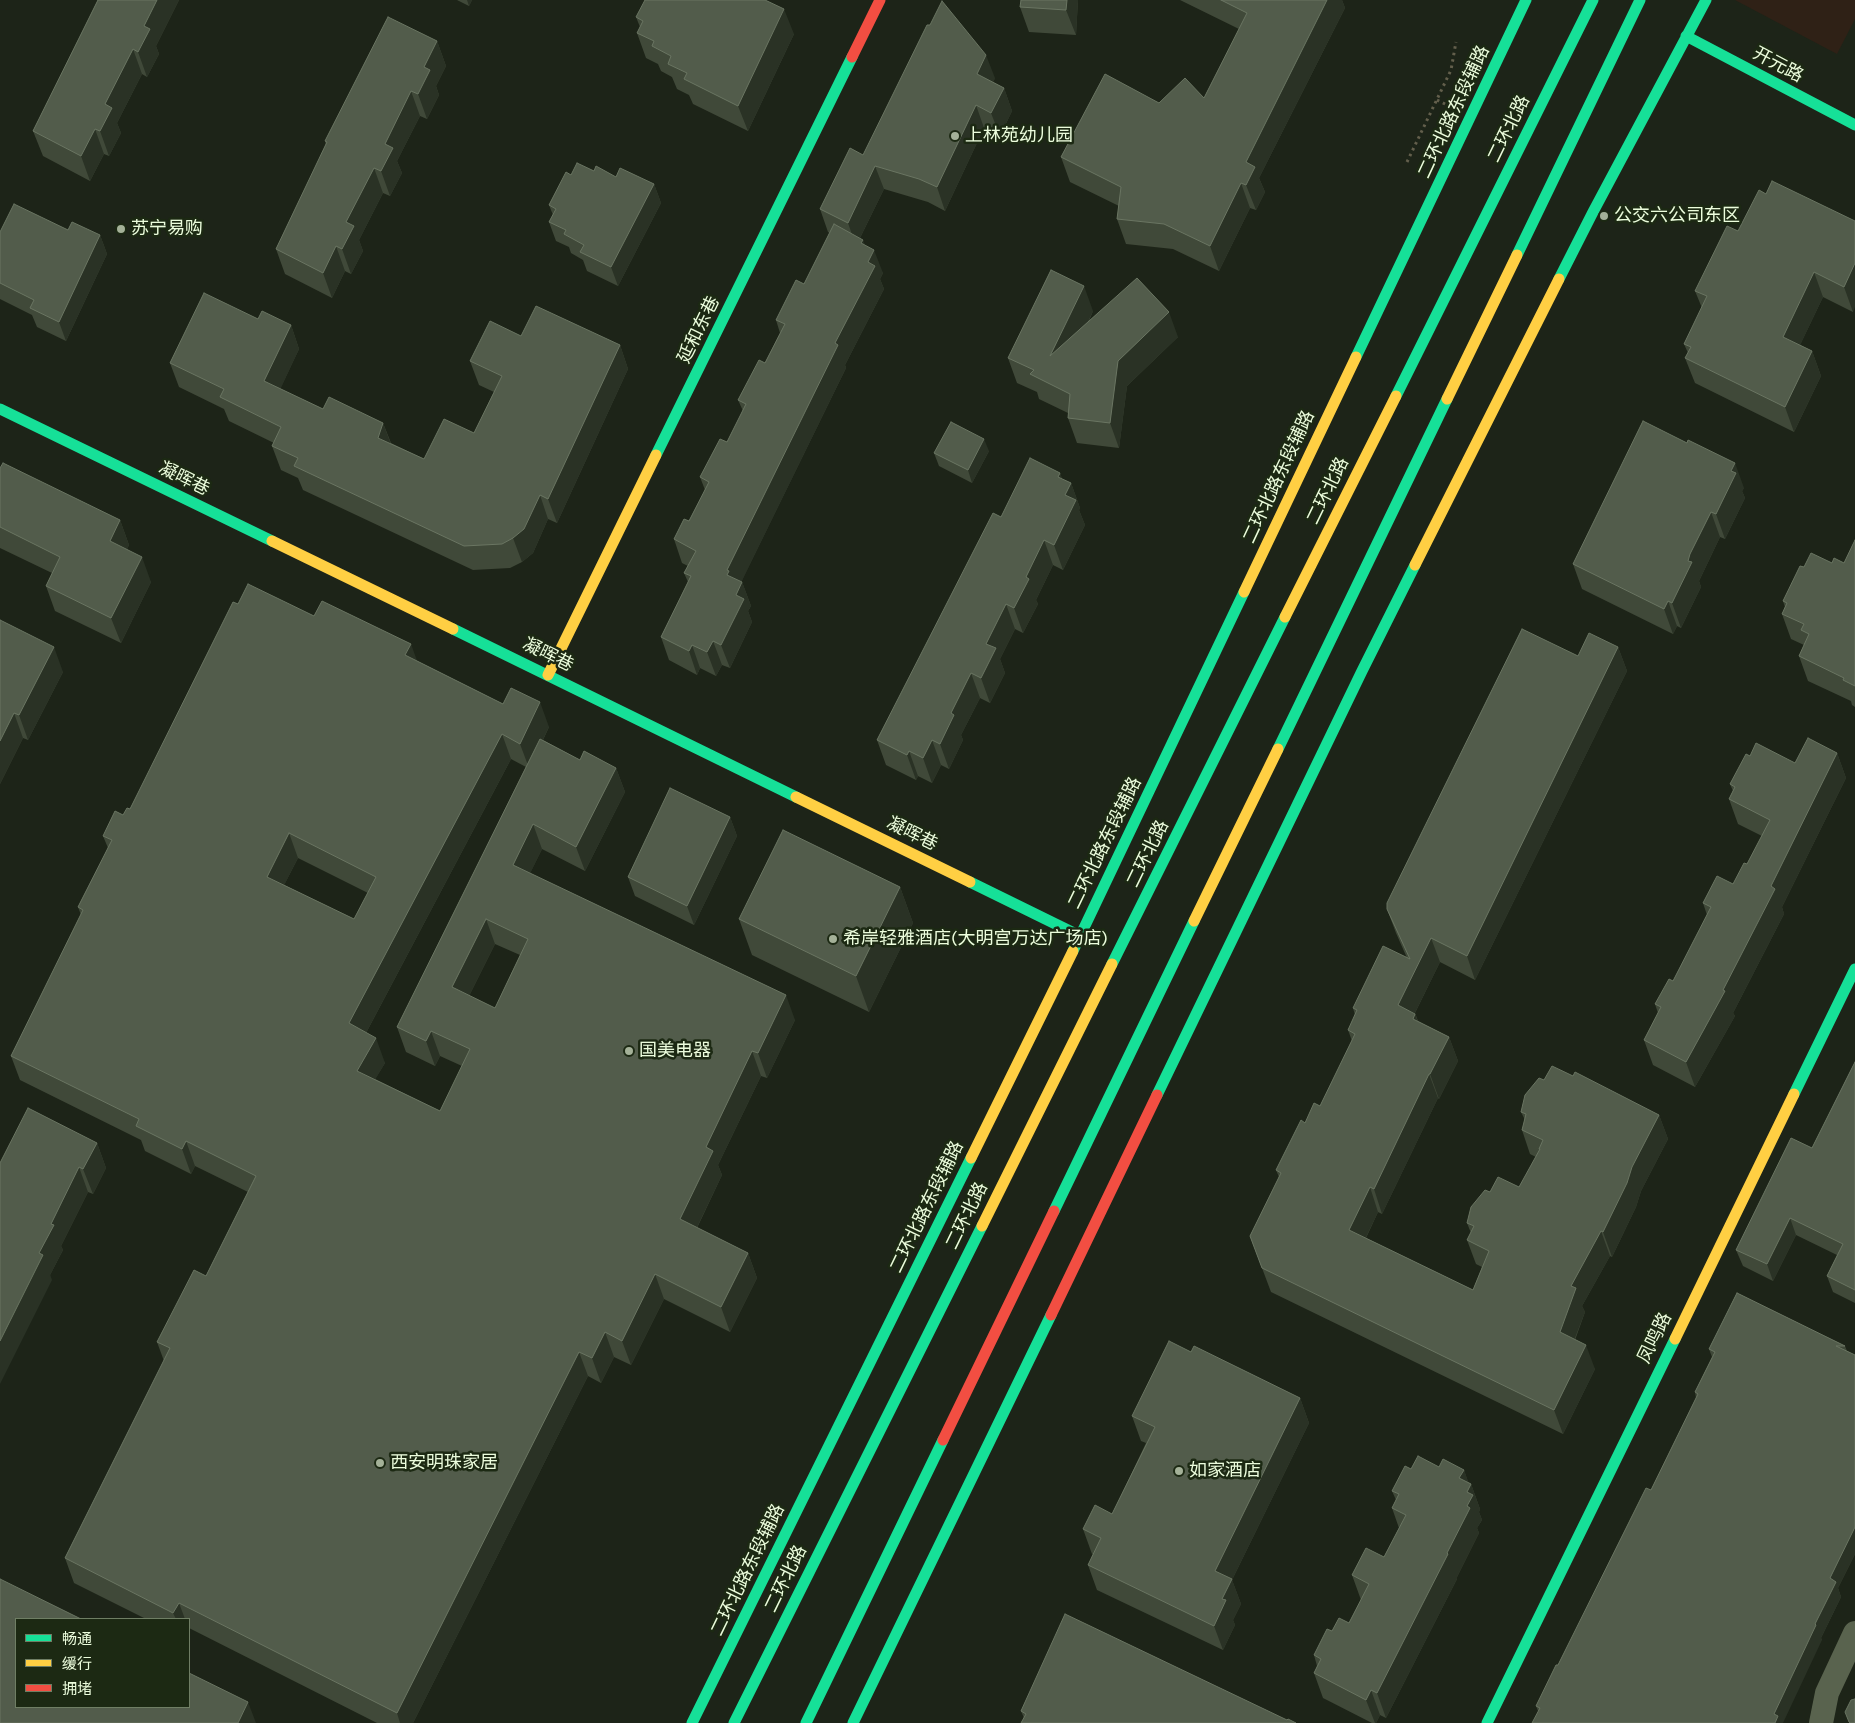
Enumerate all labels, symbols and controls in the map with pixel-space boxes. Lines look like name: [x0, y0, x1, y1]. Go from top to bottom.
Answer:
street label: 二环北路东段辅路: [1414, 42, 1494, 182]
street label: 开元路: [1749, 43, 1807, 87]
street label: 二环北路: [1484, 92, 1534, 166]
place label: 上林苑幼儿园: [965, 125, 1073, 147]
marker: 上林苑幼儿园: [949, 130, 961, 142]
place label: 公交六公司东区: [1614, 205, 1740, 227]
marker: 公交六公司东区: [1598, 210, 1610, 222]
place label: 苏宁易购: [131, 218, 203, 240]
marker: 苏宁易购: [115, 223, 127, 235]
street label: 延和东巷: [674, 293, 724, 367]
street label: 二环北路东段辅路: [1239, 407, 1319, 547]
street label: 二环北路: [1303, 454, 1353, 528]
street label: 凝晖巷: [155, 457, 213, 501]
street label: 凝晖巷: [519, 633, 577, 677]
street label: 二环北路东段辅路: [1064, 774, 1146, 912]
street label: 凝晖巷: [883, 812, 941, 856]
street label: 二环北路: [1123, 817, 1173, 891]
place label: 希岸轻雅酒店(大明宫万达广场店): [843, 928, 1108, 950]
marker: 希岸轻雅酒店(大明宫万达广场店): [827, 933, 839, 945]
place label: 国美电器: [639, 1040, 711, 1062]
marker: 国美电器: [623, 1045, 635, 1057]
street label: 二环北路东段辅路: [886, 1138, 968, 1276]
street label: 二环北路: [942, 1179, 992, 1253]
street label: 凤鸣路: [1633, 1309, 1677, 1367]
place label: 西安明珠家居: [390, 1452, 498, 1474]
marker: 西安明珠家居: [374, 1457, 386, 1469]
place label: 如家酒店: [1189, 1460, 1261, 1482]
marker: 如家酒店: [1173, 1465, 1185, 1477]
street label: 二环北路东段辅路: [707, 1501, 789, 1639]
street label: 二环北路: [761, 1542, 811, 1616]
legend: [15, 1618, 190, 1708]
text: 畅通: [62, 1630, 92, 1648]
text: 缓行: [62, 1655, 92, 1673]
text: 拥堵: [62, 1680, 92, 1698]

